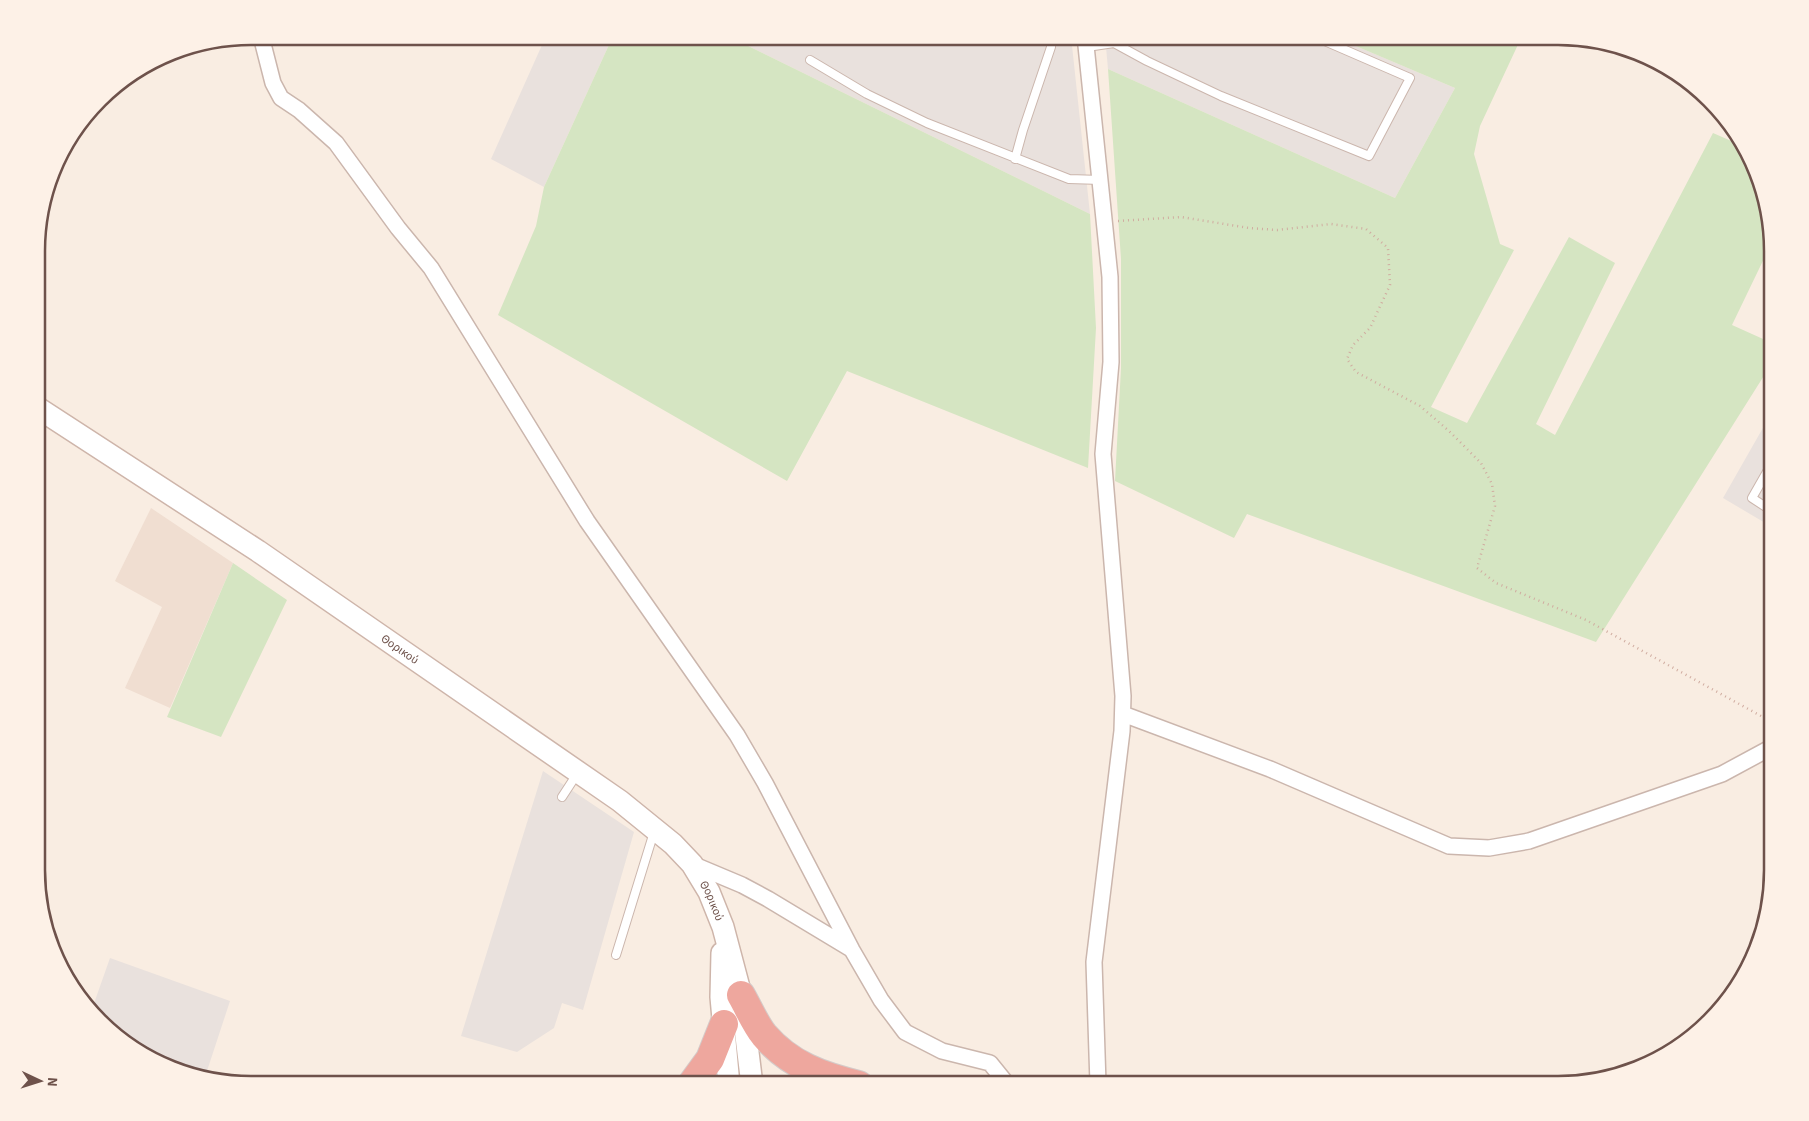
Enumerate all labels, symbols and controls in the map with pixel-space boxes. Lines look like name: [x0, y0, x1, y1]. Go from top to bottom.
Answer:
street label: Θορικού: [378, 630, 422, 668]
street label: Θορικού: [695, 877, 728, 923]
north arrow: [15, 1056, 65, 1106]
text: N: [42, 1076, 62, 1087]

